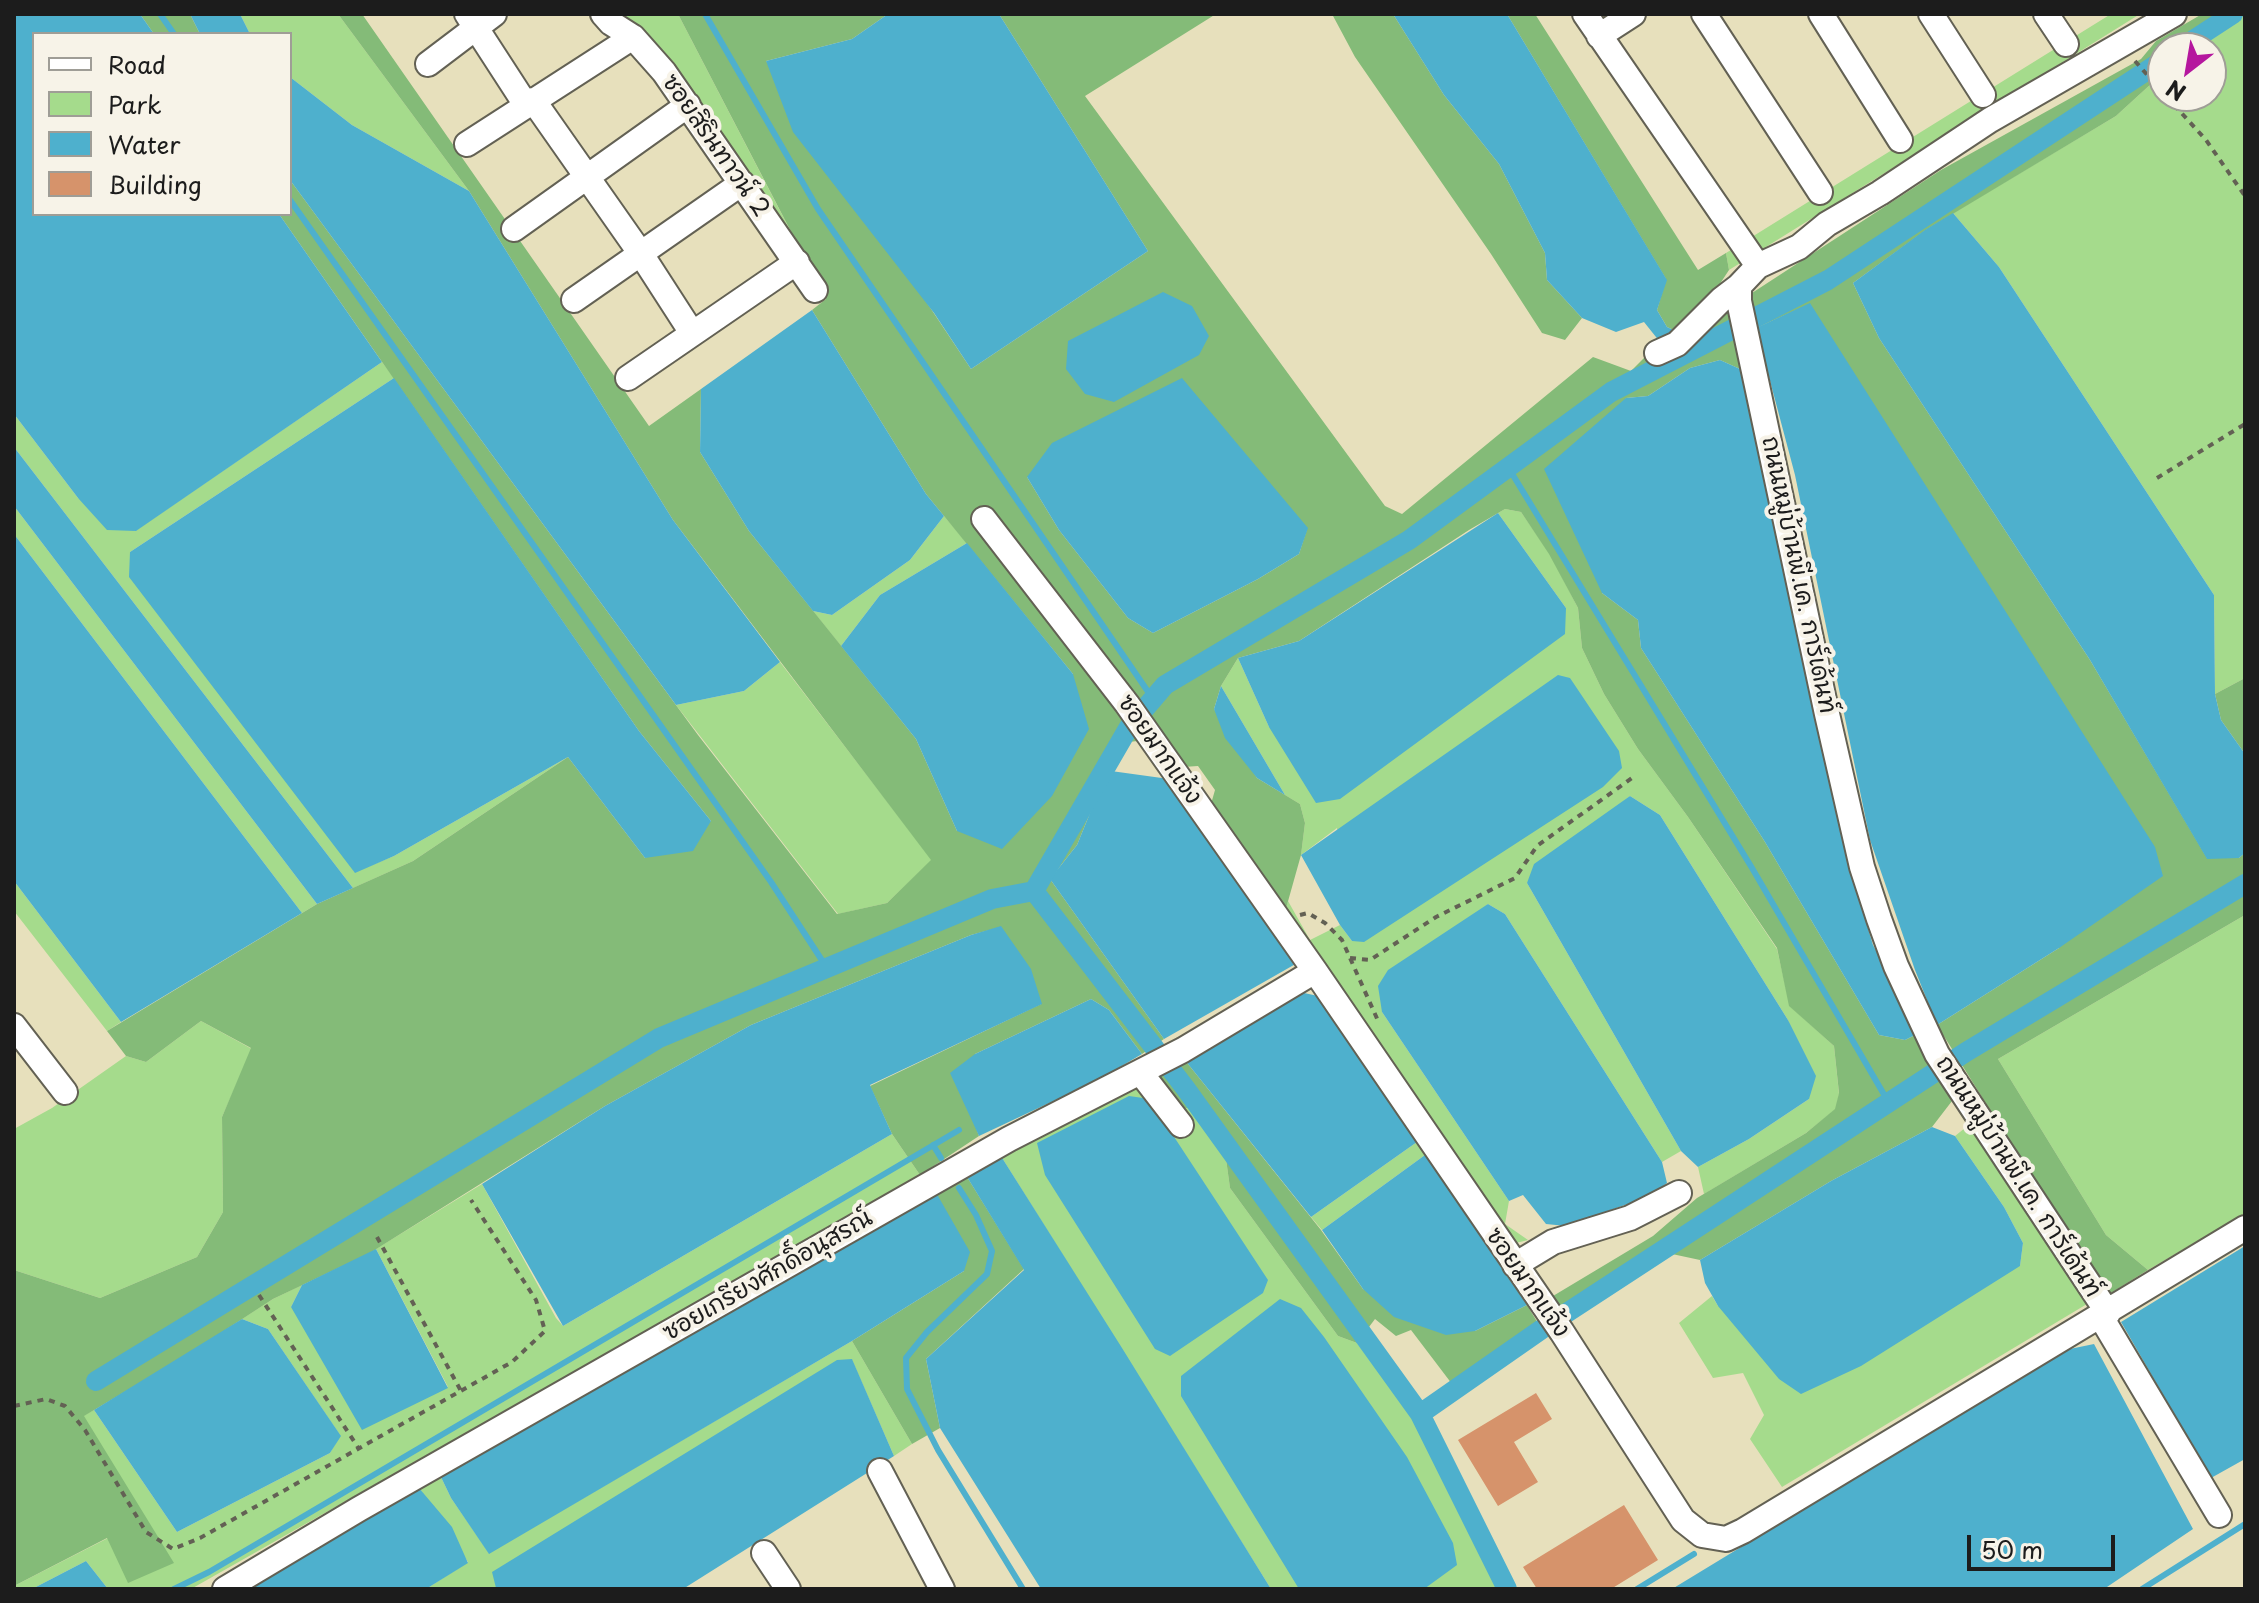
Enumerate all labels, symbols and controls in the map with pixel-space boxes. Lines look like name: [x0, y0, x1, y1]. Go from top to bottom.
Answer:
legend: [32, 32, 292, 216]
north arrow: [2147, 32, 2227, 112]
text: Road: [108, 46, 166, 82]
street label: ซอยสิรินทาวน์ 2: [655, 69, 775, 223]
text: N: [2159, 73, 2191, 110]
text: Park: [108, 86, 162, 122]
text: Water: [108, 126, 180, 162]
text: Building: [108, 166, 202, 202]
street label: ถนนหมู่บ้านพี.เค. การ์เด้นท์: [1755, 434, 1841, 716]
street label: ซอยมากแจ้ง: [1111, 690, 1207, 810]
street label: ถนนหมู่บ้านพี.เค. การ์เด้นท์: [1929, 1051, 2107, 1303]
street label: ซอยเกรียงศักดิ์อนุสรณ์: [658, 1204, 878, 1348]
street label: ซอยมากแจ้ง: [1479, 1223, 1575, 1343]
scale bar: [1971, 1519, 2119, 1569]
text: 50 m: [1981, 1531, 2043, 1567]

